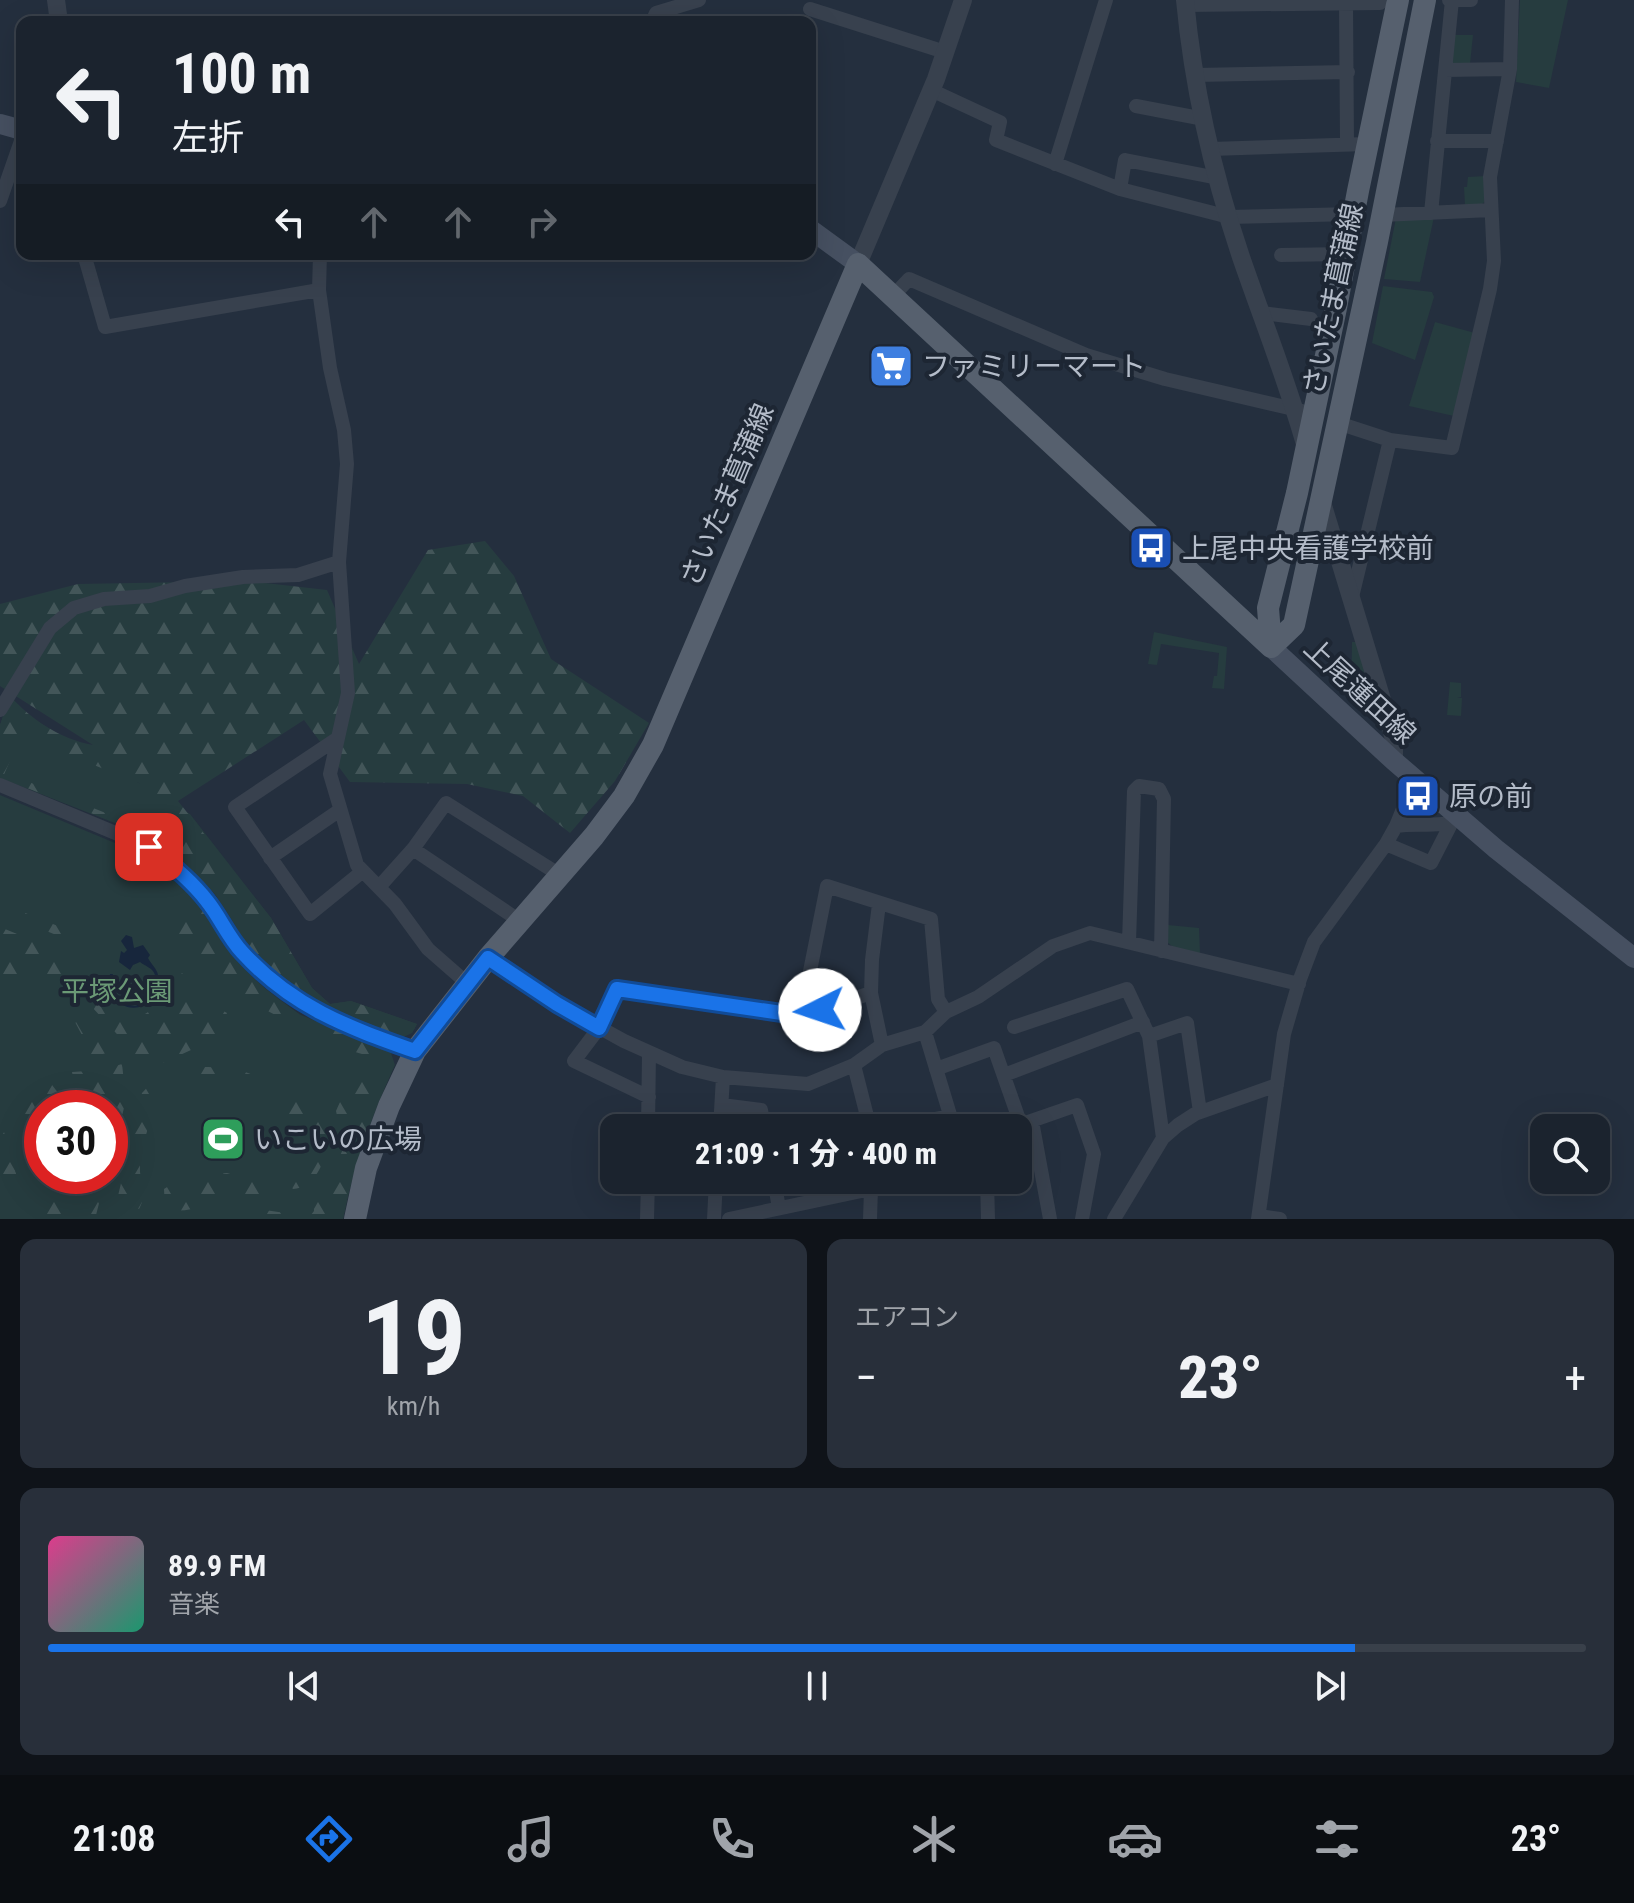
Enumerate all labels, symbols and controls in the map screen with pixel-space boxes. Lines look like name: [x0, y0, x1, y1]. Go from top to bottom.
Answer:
text: 100 m: [172, 41, 311, 107]
icon: left: [40, 48, 144, 152]
text: 左折: [172, 117, 244, 159]
icon: left: [268, 200, 312, 244]
icon: ahead: [352, 200, 396, 244]
icon: ahead: [436, 200, 480, 244]
icon: right: [520, 200, 564, 244]
street label: さいたま菖蒲線: [1297, 200, 1369, 398]
supermarket icon: ファミリーマート: [867, 342, 915, 390]
place label: ファミリーマート: [922, 350, 1146, 383]
street label: さいたま菖蒲線: [674, 399, 780, 591]
bus stop icon: 上尾中央看護学校前: [1127, 524, 1175, 572]
place label: 上尾中央看護学校前: [1182, 532, 1434, 565]
street label: 上尾蓮田線: [1298, 631, 1422, 751]
bus stop icon: 原の前: [1394, 772, 1442, 820]
place label: 原の前: [1449, 780, 1533, 813]
pin: [115, 813, 183, 881]
icon: arrive: [127, 825, 171, 869]
position arrow: [778, 968, 862, 1052]
park label: 平塚公園: [61, 975, 173, 1008]
speed limit sign: 30: [24, 1090, 128, 1194]
map controls: [1530, 1114, 1610, 1194]
button: search: [1530, 1114, 1610, 1194]
sports icon: いこいの広場: [199, 1115, 247, 1163]
place label: いこいの広場: [254, 1123, 422, 1156]
text: 21:09 · 1 分 · 400 m: [695, 1136, 937, 1171]
text: 19: [361, 1278, 466, 1399]
text: エアコン: [855, 1302, 959, 1332]
text: 23°: [1178, 1342, 1263, 1413]
text: −: [855, 1352, 877, 1404]
text: +: [1564, 1352, 1586, 1404]
text: km/h: [387, 1391, 440, 1421]
text: 89.9 FM: [168, 1548, 266, 1583]
text: 音楽: [168, 1589, 220, 1619]
icon: previous: [282, 1664, 326, 1708]
icon: pause: [795, 1664, 839, 1708]
icon: next: [1308, 1664, 1352, 1708]
icon: directions: [301, 1811, 357, 1867]
icon: music: [503, 1811, 559, 1867]
icon: phone: [704, 1811, 760, 1867]
icon: climate: [906, 1811, 962, 1867]
icon: car: [1107, 1811, 1163, 1867]
icon: filters: [1309, 1811, 1365, 1867]
text: 21:08: [73, 1818, 155, 1860]
text: 23°: [1511, 1818, 1561, 1860]

